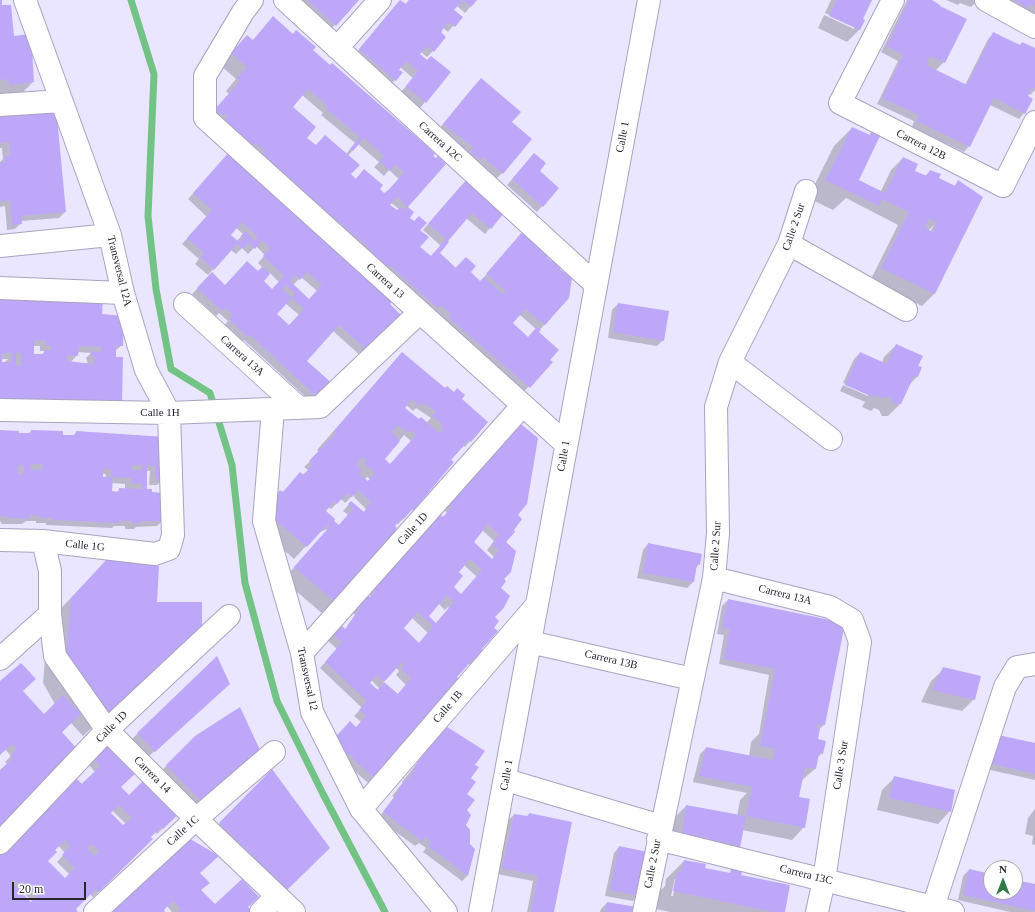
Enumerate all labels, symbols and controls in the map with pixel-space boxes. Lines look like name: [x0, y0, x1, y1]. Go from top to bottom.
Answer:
street label: Carrera 12C: [415, 119, 465, 165]
street label: Calle 1: [614, 120, 632, 154]
street label: Carrera 12B: [894, 127, 948, 163]
street label: Calle 2 Sur: [780, 201, 808, 253]
street label: Transversal 12A: [104, 234, 134, 308]
street label: Carrera 13: [363, 260, 407, 302]
street label: Carrera 13A: [217, 333, 267, 379]
street label: Calle 1H: [140, 406, 180, 420]
street label: Calle 1: [555, 439, 573, 473]
street label: Calle 1D: [395, 510, 431, 548]
street label: Calle 2 Sur: [708, 521, 724, 571]
street label: Calle 1G: [65, 537, 105, 555]
street label: Carrera 13A: [757, 582, 813, 608]
street label: Transversal 12: [294, 646, 320, 712]
street label: Carrera 13B: [583, 647, 639, 673]
street label: Calle 1B: [430, 688, 466, 726]
street label: Calle 1D: [93, 708, 131, 746]
street label: Calle 3 Sur: [831, 740, 851, 790]
street label: Carrera 14: [131, 754, 173, 796]
street label: Calle 1: [498, 758, 516, 792]
street label: Calle 1C: [164, 813, 202, 849]
street label: Calle 2 Sur: [642, 838, 664, 890]
north arrow: [983, 860, 1023, 900]
street label: Carrera 13C: [778, 862, 834, 888]
text: N: [999, 863, 1007, 875]
scale bar: [14, 874, 88, 900]
text: 20 m: [19, 882, 43, 896]

